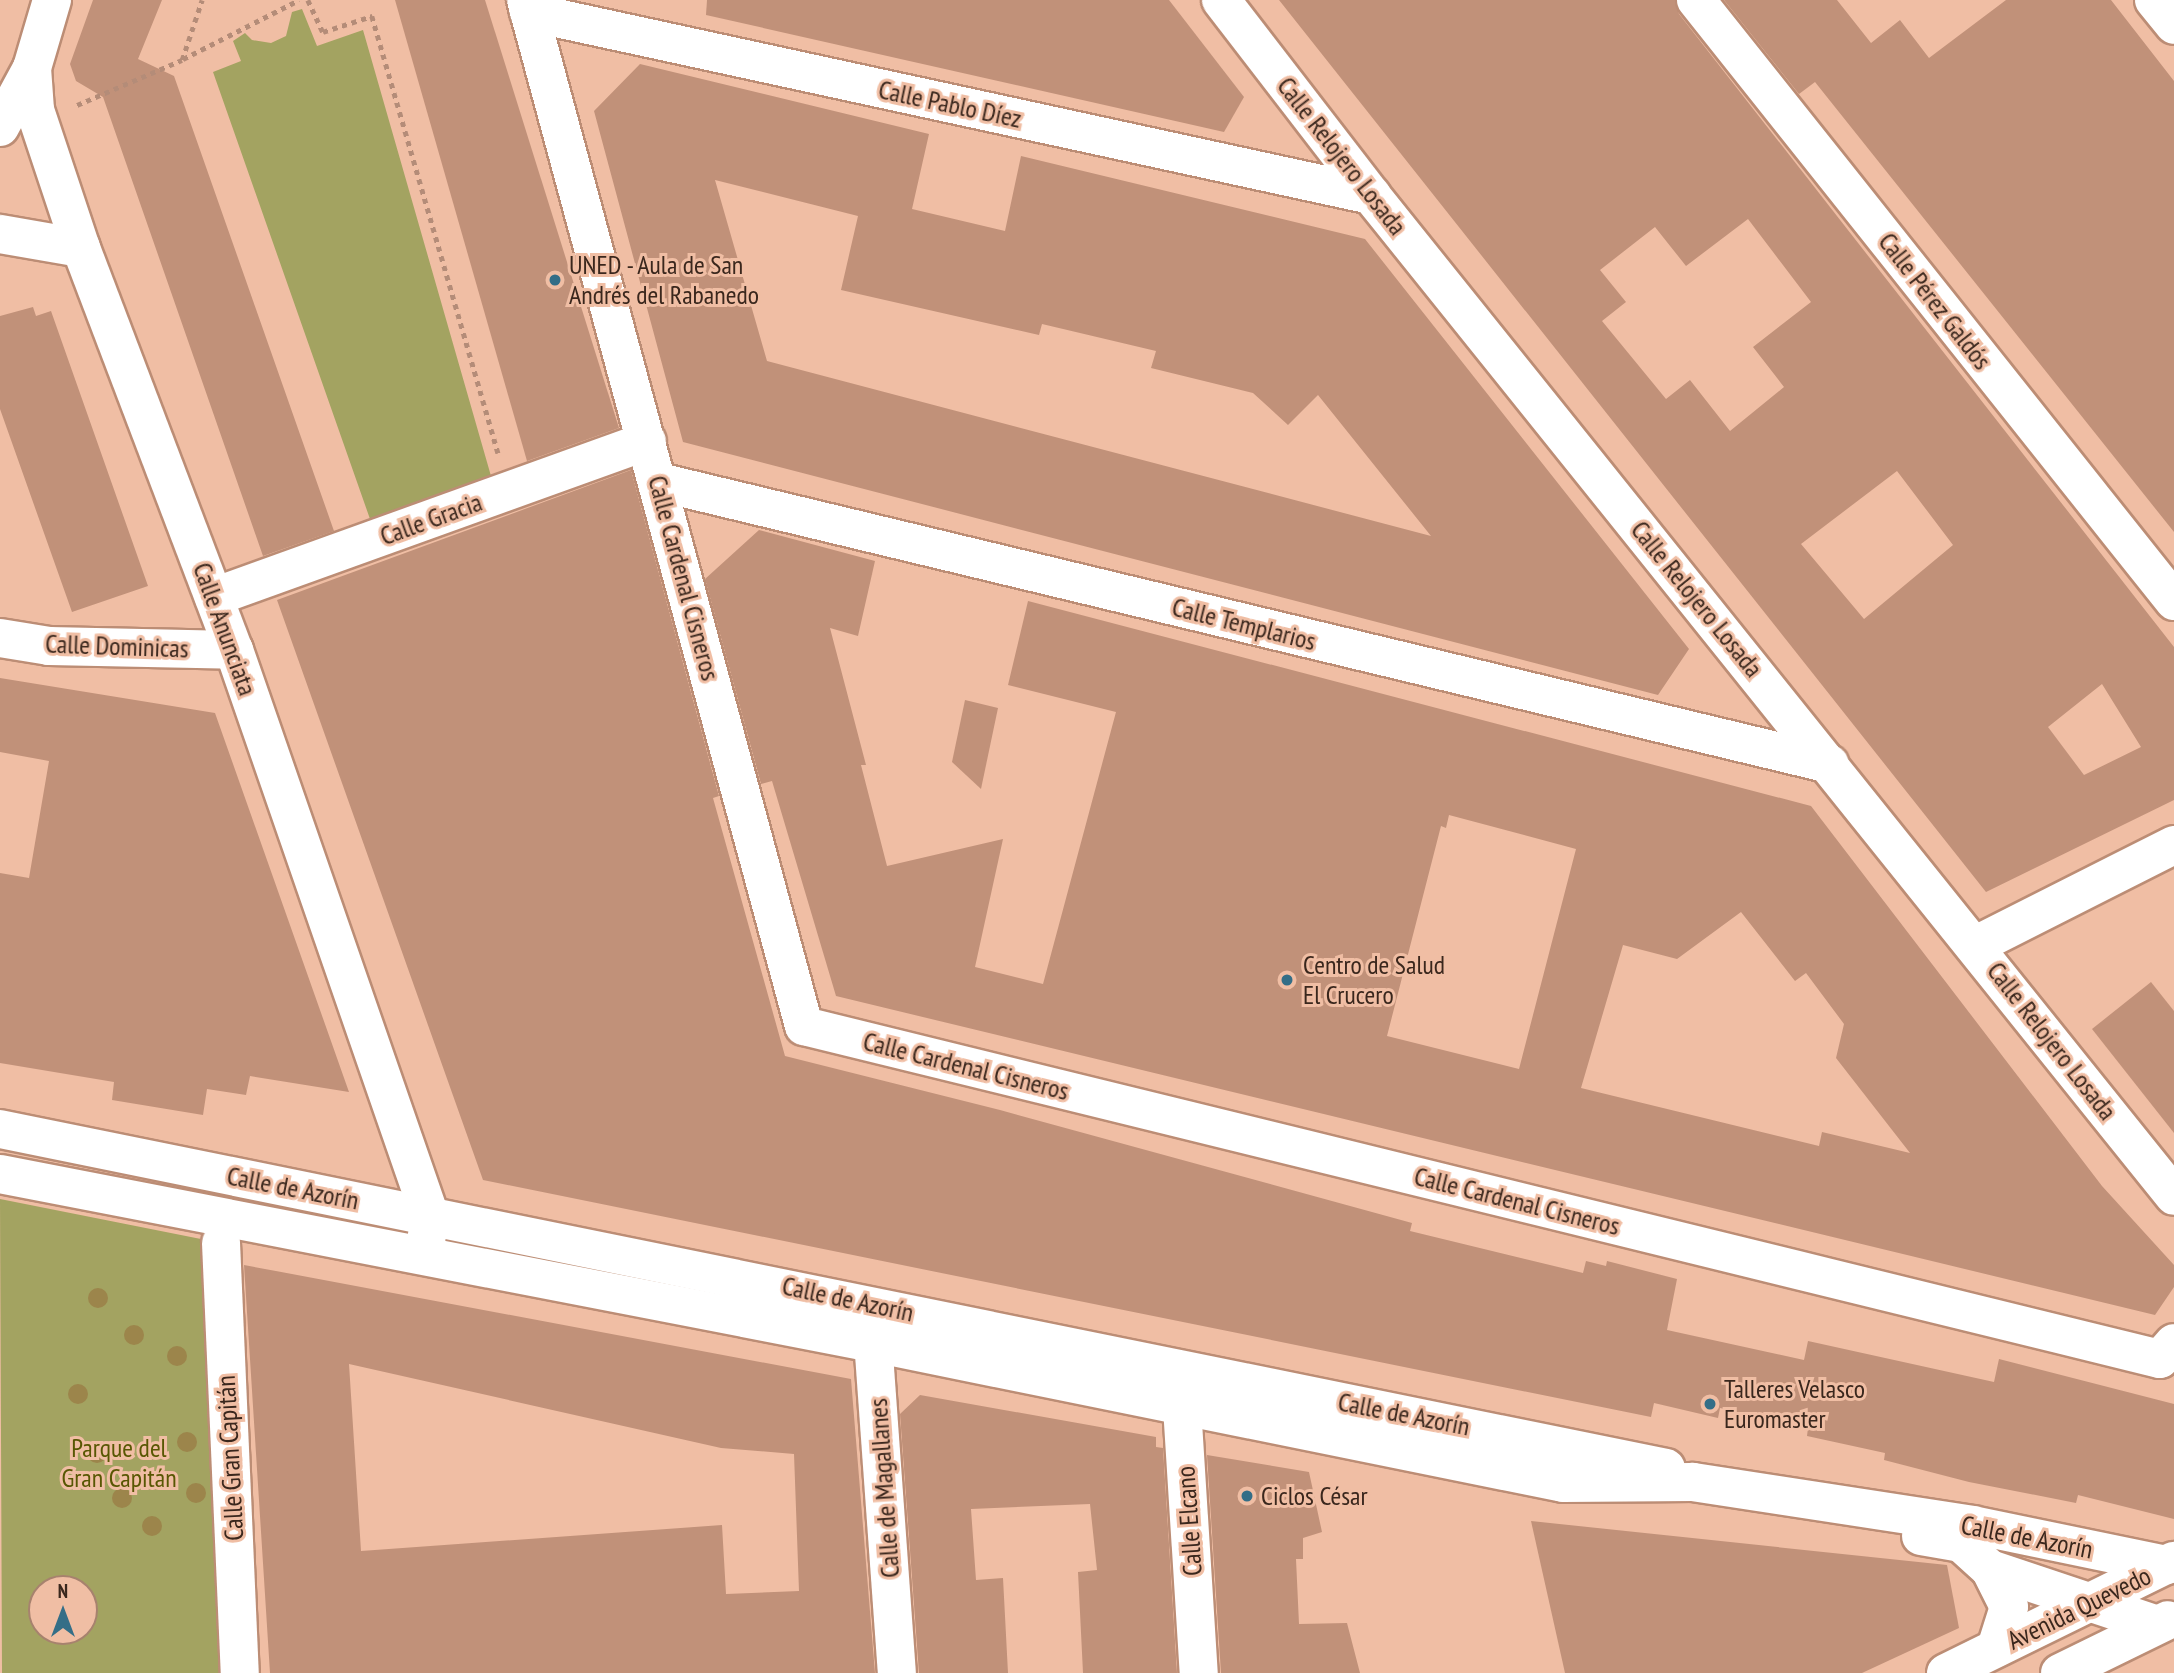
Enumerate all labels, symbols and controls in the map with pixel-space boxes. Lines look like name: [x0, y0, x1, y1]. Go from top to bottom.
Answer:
street label: Calle Relojero Losada: [1271, 71, 1413, 241]
street label: Calle Pablo Díez: [876, 74, 1024, 134]
street label: Calle Pérez Galdós: [1872, 226, 1998, 376]
place label: UNED - Aula de San Andrés del Rabanedo: [569, 249, 759, 310]
marker: UNED - Aula de San Andrés del Rabanedo: [547, 272, 563, 288]
street label: Calle Cardenal Cisneros: [642, 472, 726, 684]
street label: Calle Gracia: [376, 486, 486, 552]
street label: Calle Relojero Losada: [1625, 515, 1769, 683]
street label: Calle Anunciata: [186, 558, 264, 700]
street label: Calle Templarios: [1169, 591, 1319, 657]
street label: Calle Dominicas: [45, 628, 189, 664]
place label: Centro de Salud El Crucero: [1303, 949, 1445, 1010]
street label: Calle Relojero Losada: [1981, 956, 2123, 1126]
marker: Centro de Salud El Crucero: [1277, 970, 1297, 990]
street label: Calle Cardenal Cisneros: [860, 1025, 1072, 1107]
street label: Calle de Azorín: [224, 1160, 362, 1216]
street label: Calle Cardenal Cisneros: [1411, 1160, 1623, 1242]
street label: Calle de Azorín: [779, 1270, 917, 1328]
place label: Talleres Velasco Euromaster: [1724, 1373, 1866, 1434]
street label: Calle Gran Capitán: [210, 1375, 250, 1541]
street label: Calle de Azorín: [1335, 1386, 1473, 1442]
marker: Talleres Velasco Euromaster: [1702, 1396, 1718, 1412]
street label: Calle de Magallanes: [862, 1397, 906, 1579]
park label: Parque del Gran Capitán: [61, 1432, 177, 1494]
street label: Calle Elcano: [1170, 1465, 1208, 1577]
place label: Ciclos César: [1261, 1480, 1368, 1512]
marker: Ciclos César: [1239, 1488, 1255, 1504]
street label: Calle de Azorín: [1958, 1509, 2096, 1565]
street label: Avenida Quevedo: [2002, 1560, 2156, 1656]
north arrow: [28, 1575, 98, 1645]
text: N: [58, 1579, 68, 1603]

